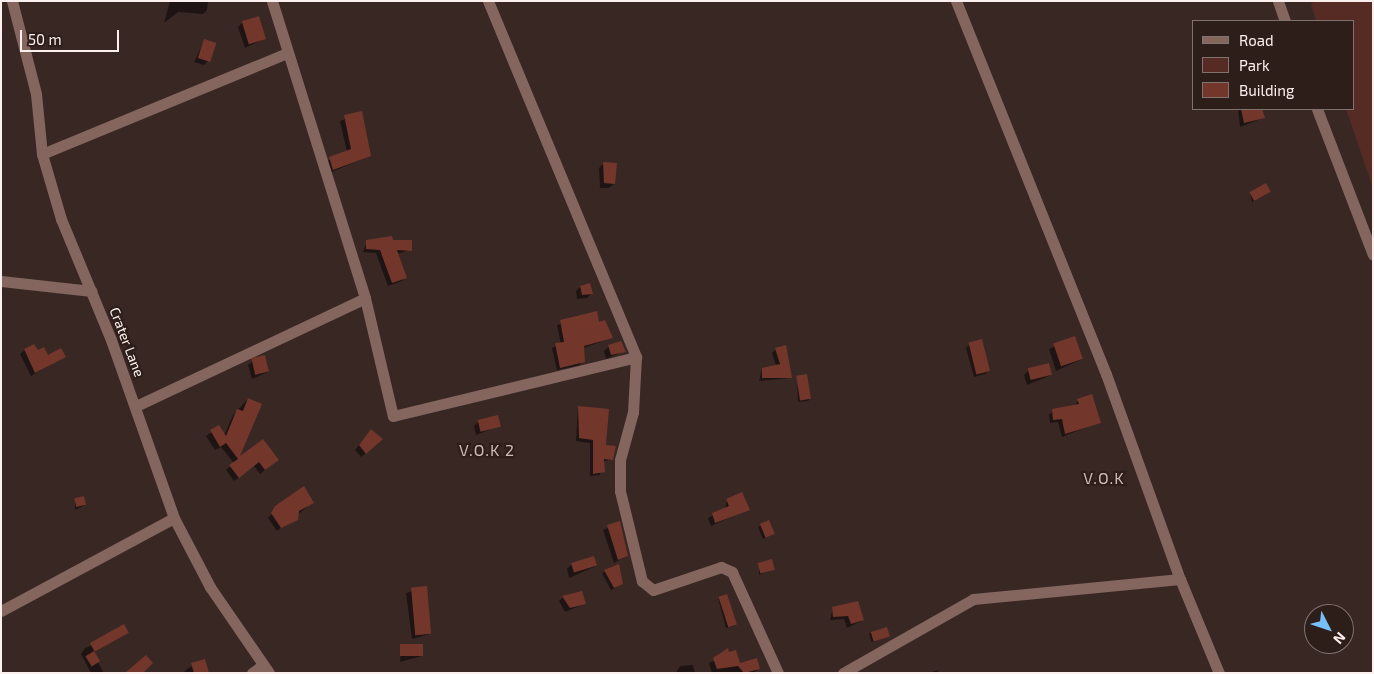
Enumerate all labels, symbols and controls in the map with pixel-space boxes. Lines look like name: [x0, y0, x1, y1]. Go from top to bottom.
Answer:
scale bar: [22, 20, 121, 52]
legend: [1192, 20, 1354, 110]
text: 50 m: [28, 30, 62, 48]
text: Road: [1239, 31, 1274, 49]
text: Park: [1239, 56, 1270, 74]
text: Building: [1239, 81, 1294, 99]
street label: Crater Lane: [106, 305, 148, 379]
district label: V.O.K 2: [458, 440, 516, 460]
district label: V.O.K: [1083, 468, 1125, 488]
north arrow: [1304, 604, 1354, 654]
text: N: [1330, 629, 1350, 648]

